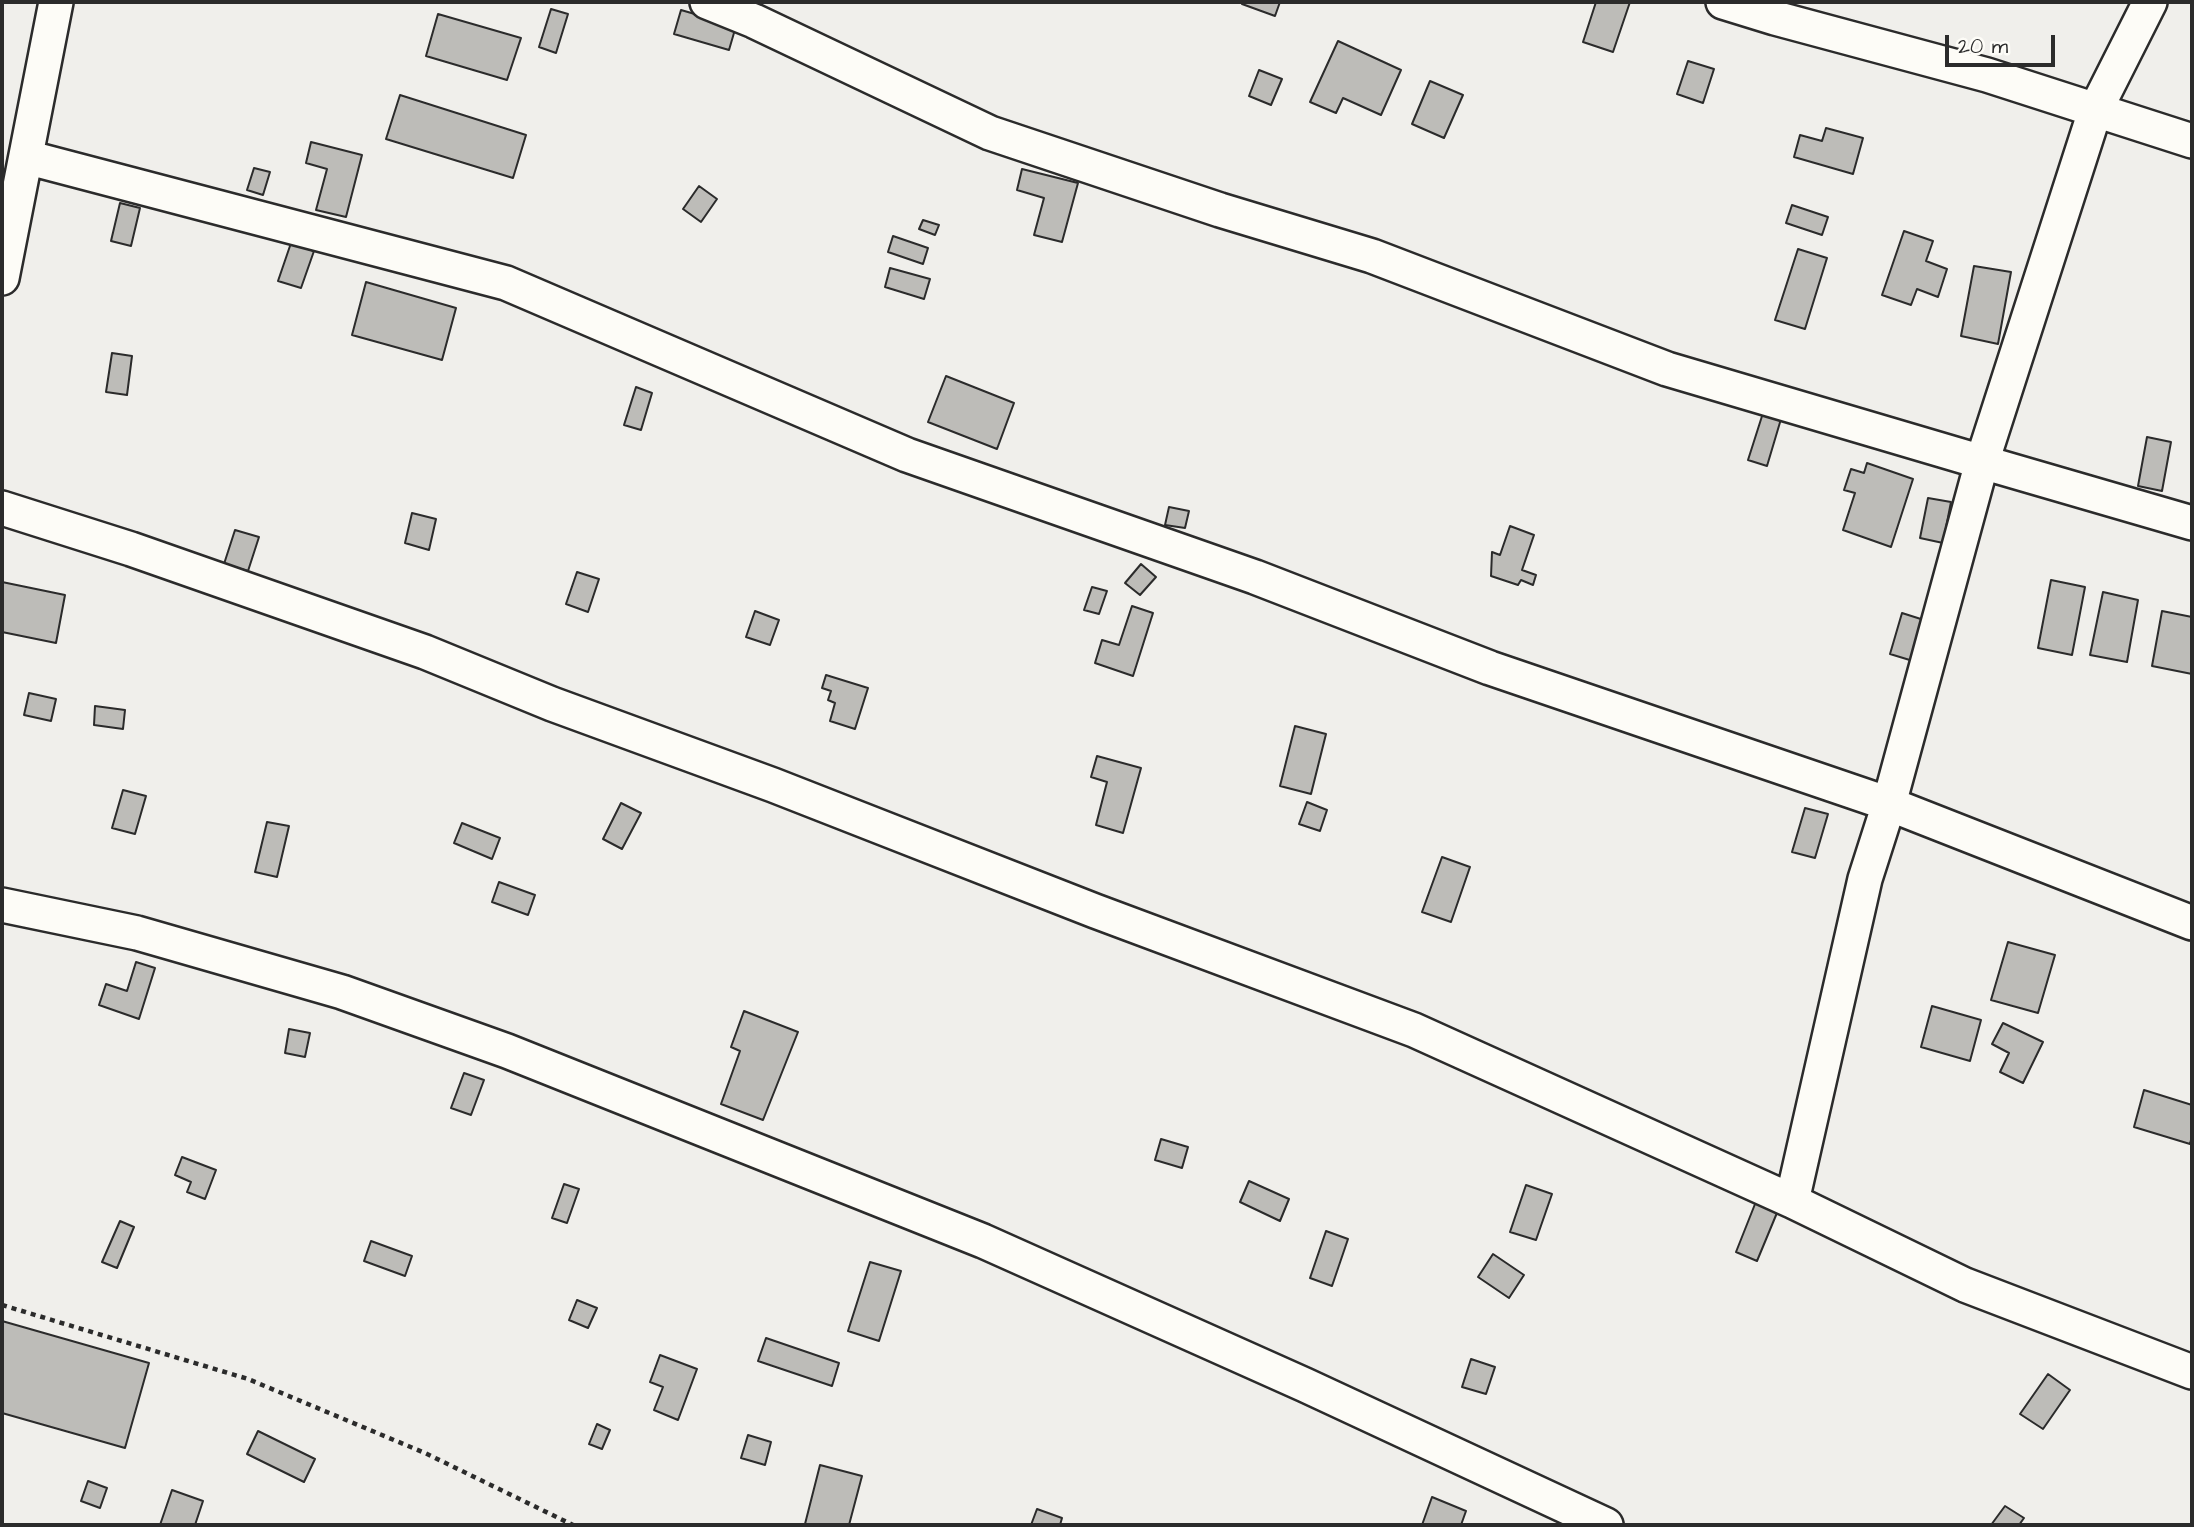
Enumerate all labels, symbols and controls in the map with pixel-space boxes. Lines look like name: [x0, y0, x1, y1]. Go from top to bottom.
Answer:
scale bar: [1949, 21, 2059, 65]
text: 20 m: [1958, 32, 2008, 61]

